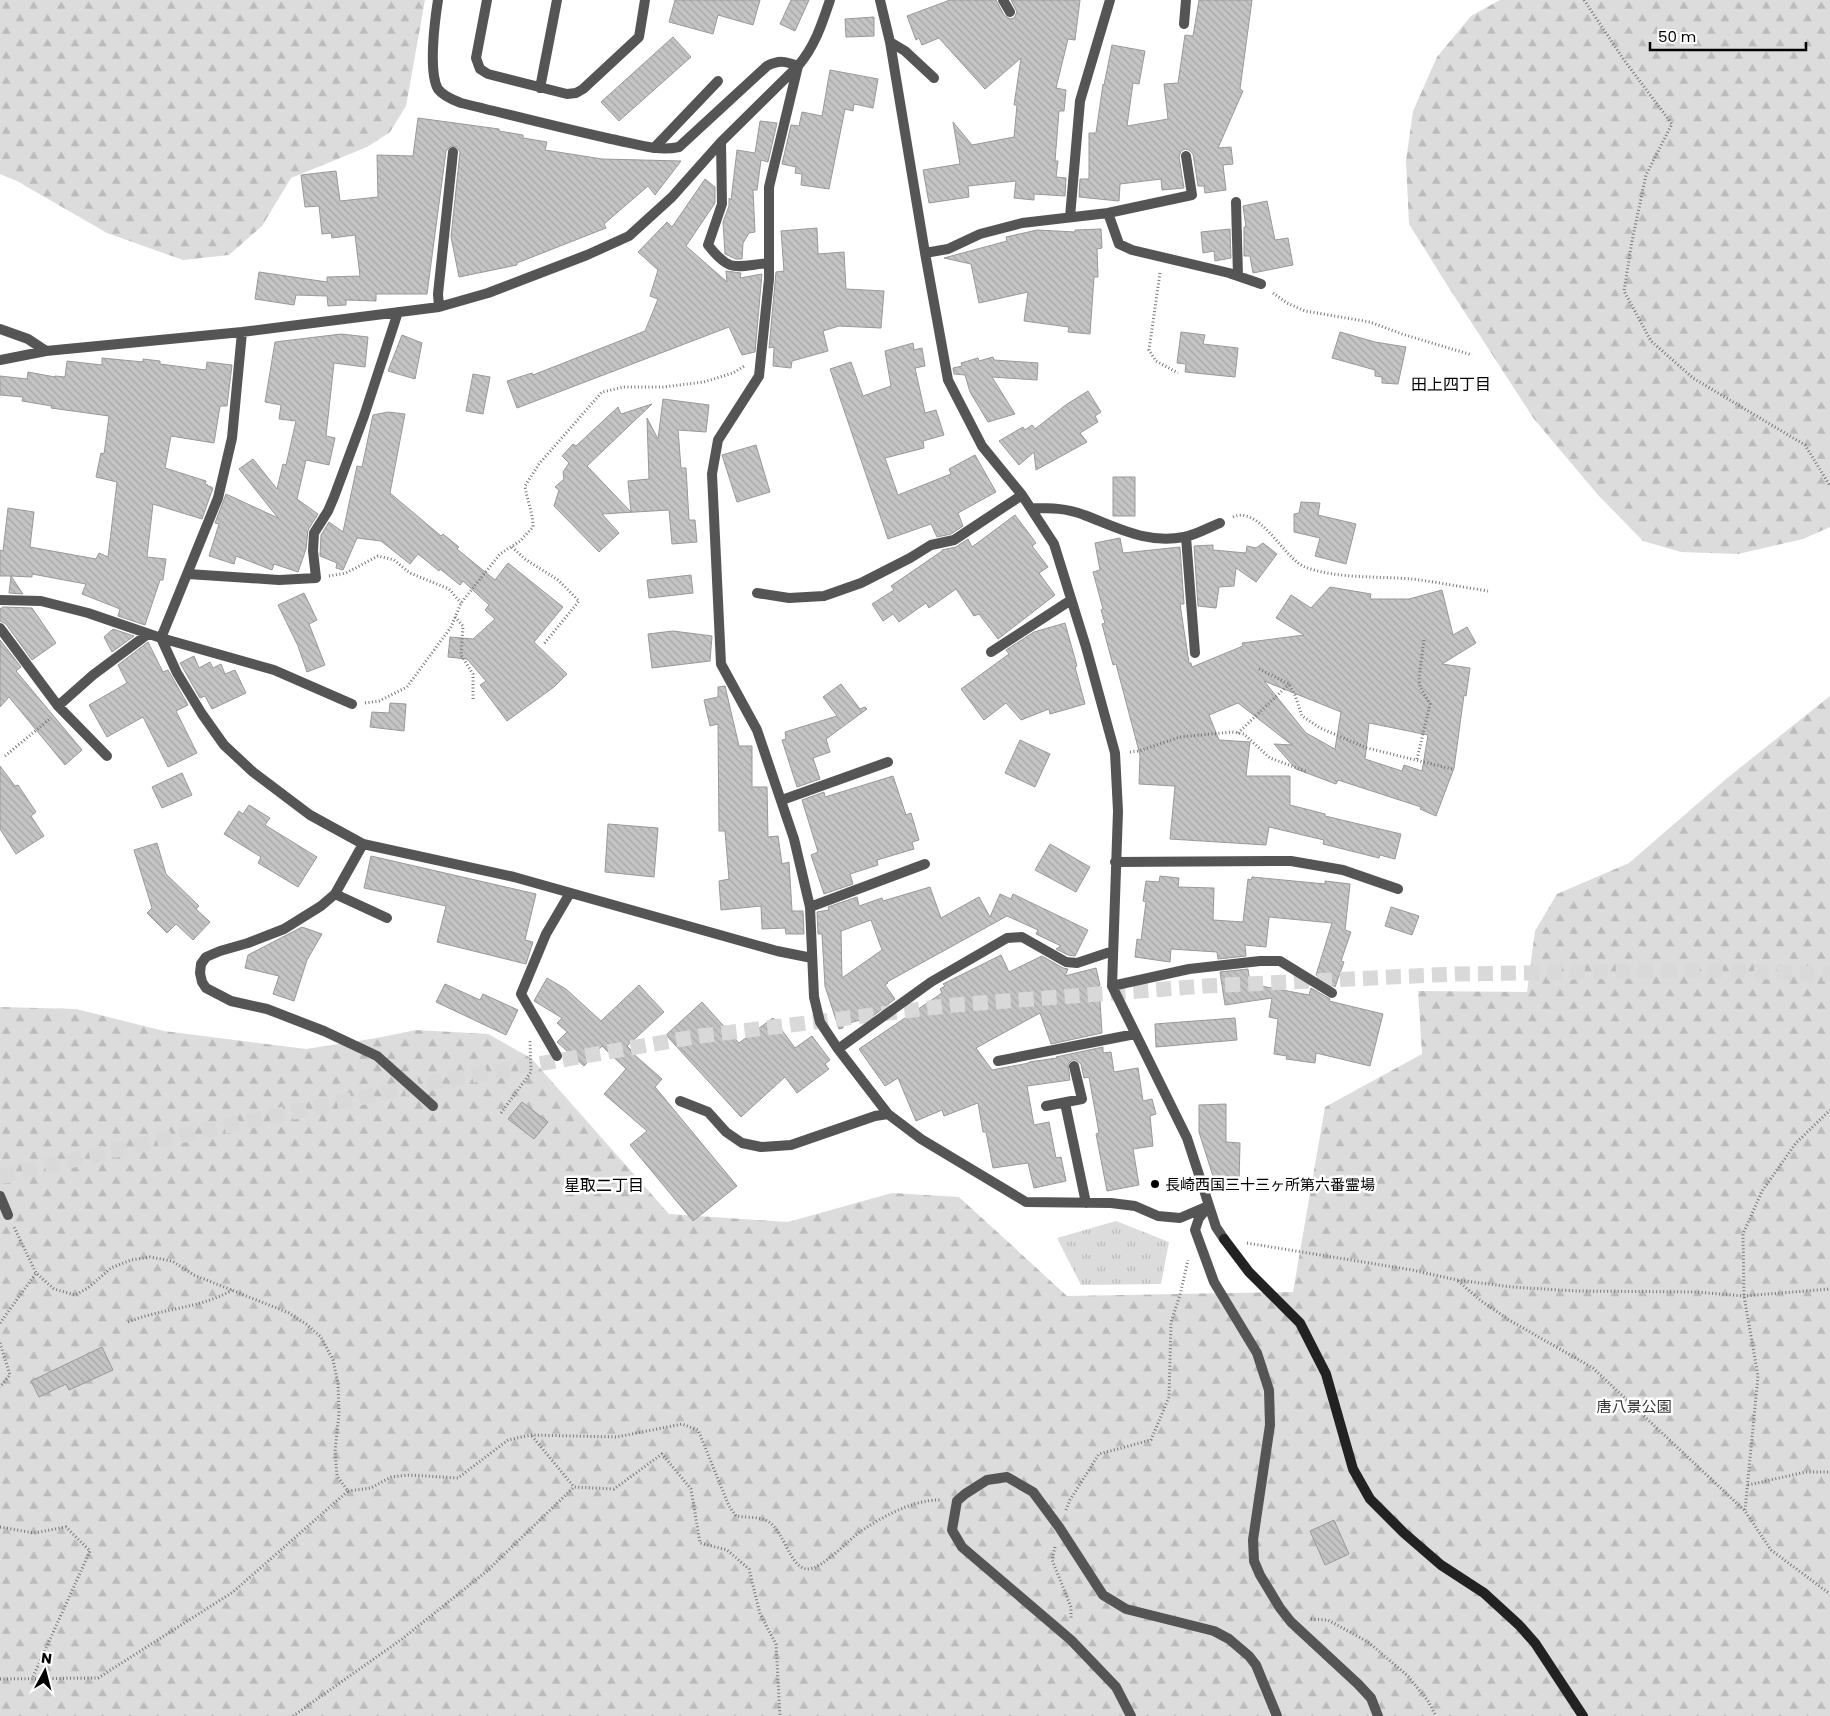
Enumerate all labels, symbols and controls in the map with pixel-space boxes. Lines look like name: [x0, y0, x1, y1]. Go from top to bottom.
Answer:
scale bar: [1650, 20, 1806, 52]
text: 50 m: [1658, 26, 1696, 47]
district label: 田上四丁目: [1411, 373, 1491, 396]
district label: 星取二丁目: [564, 1174, 644, 1197]
place label: 長崎西国三十三ヶ所第六番霊場: [1165, 1174, 1375, 1195]
marker: 長崎西国三十三ヶ所第六番霊場: [1149, 1178, 1161, 1190]
park label: 唐八景公園: [1596, 1396, 1672, 1417]
north arrow: [20, 1646, 70, 1696]
text: N: [40, 1648, 53, 1669]

